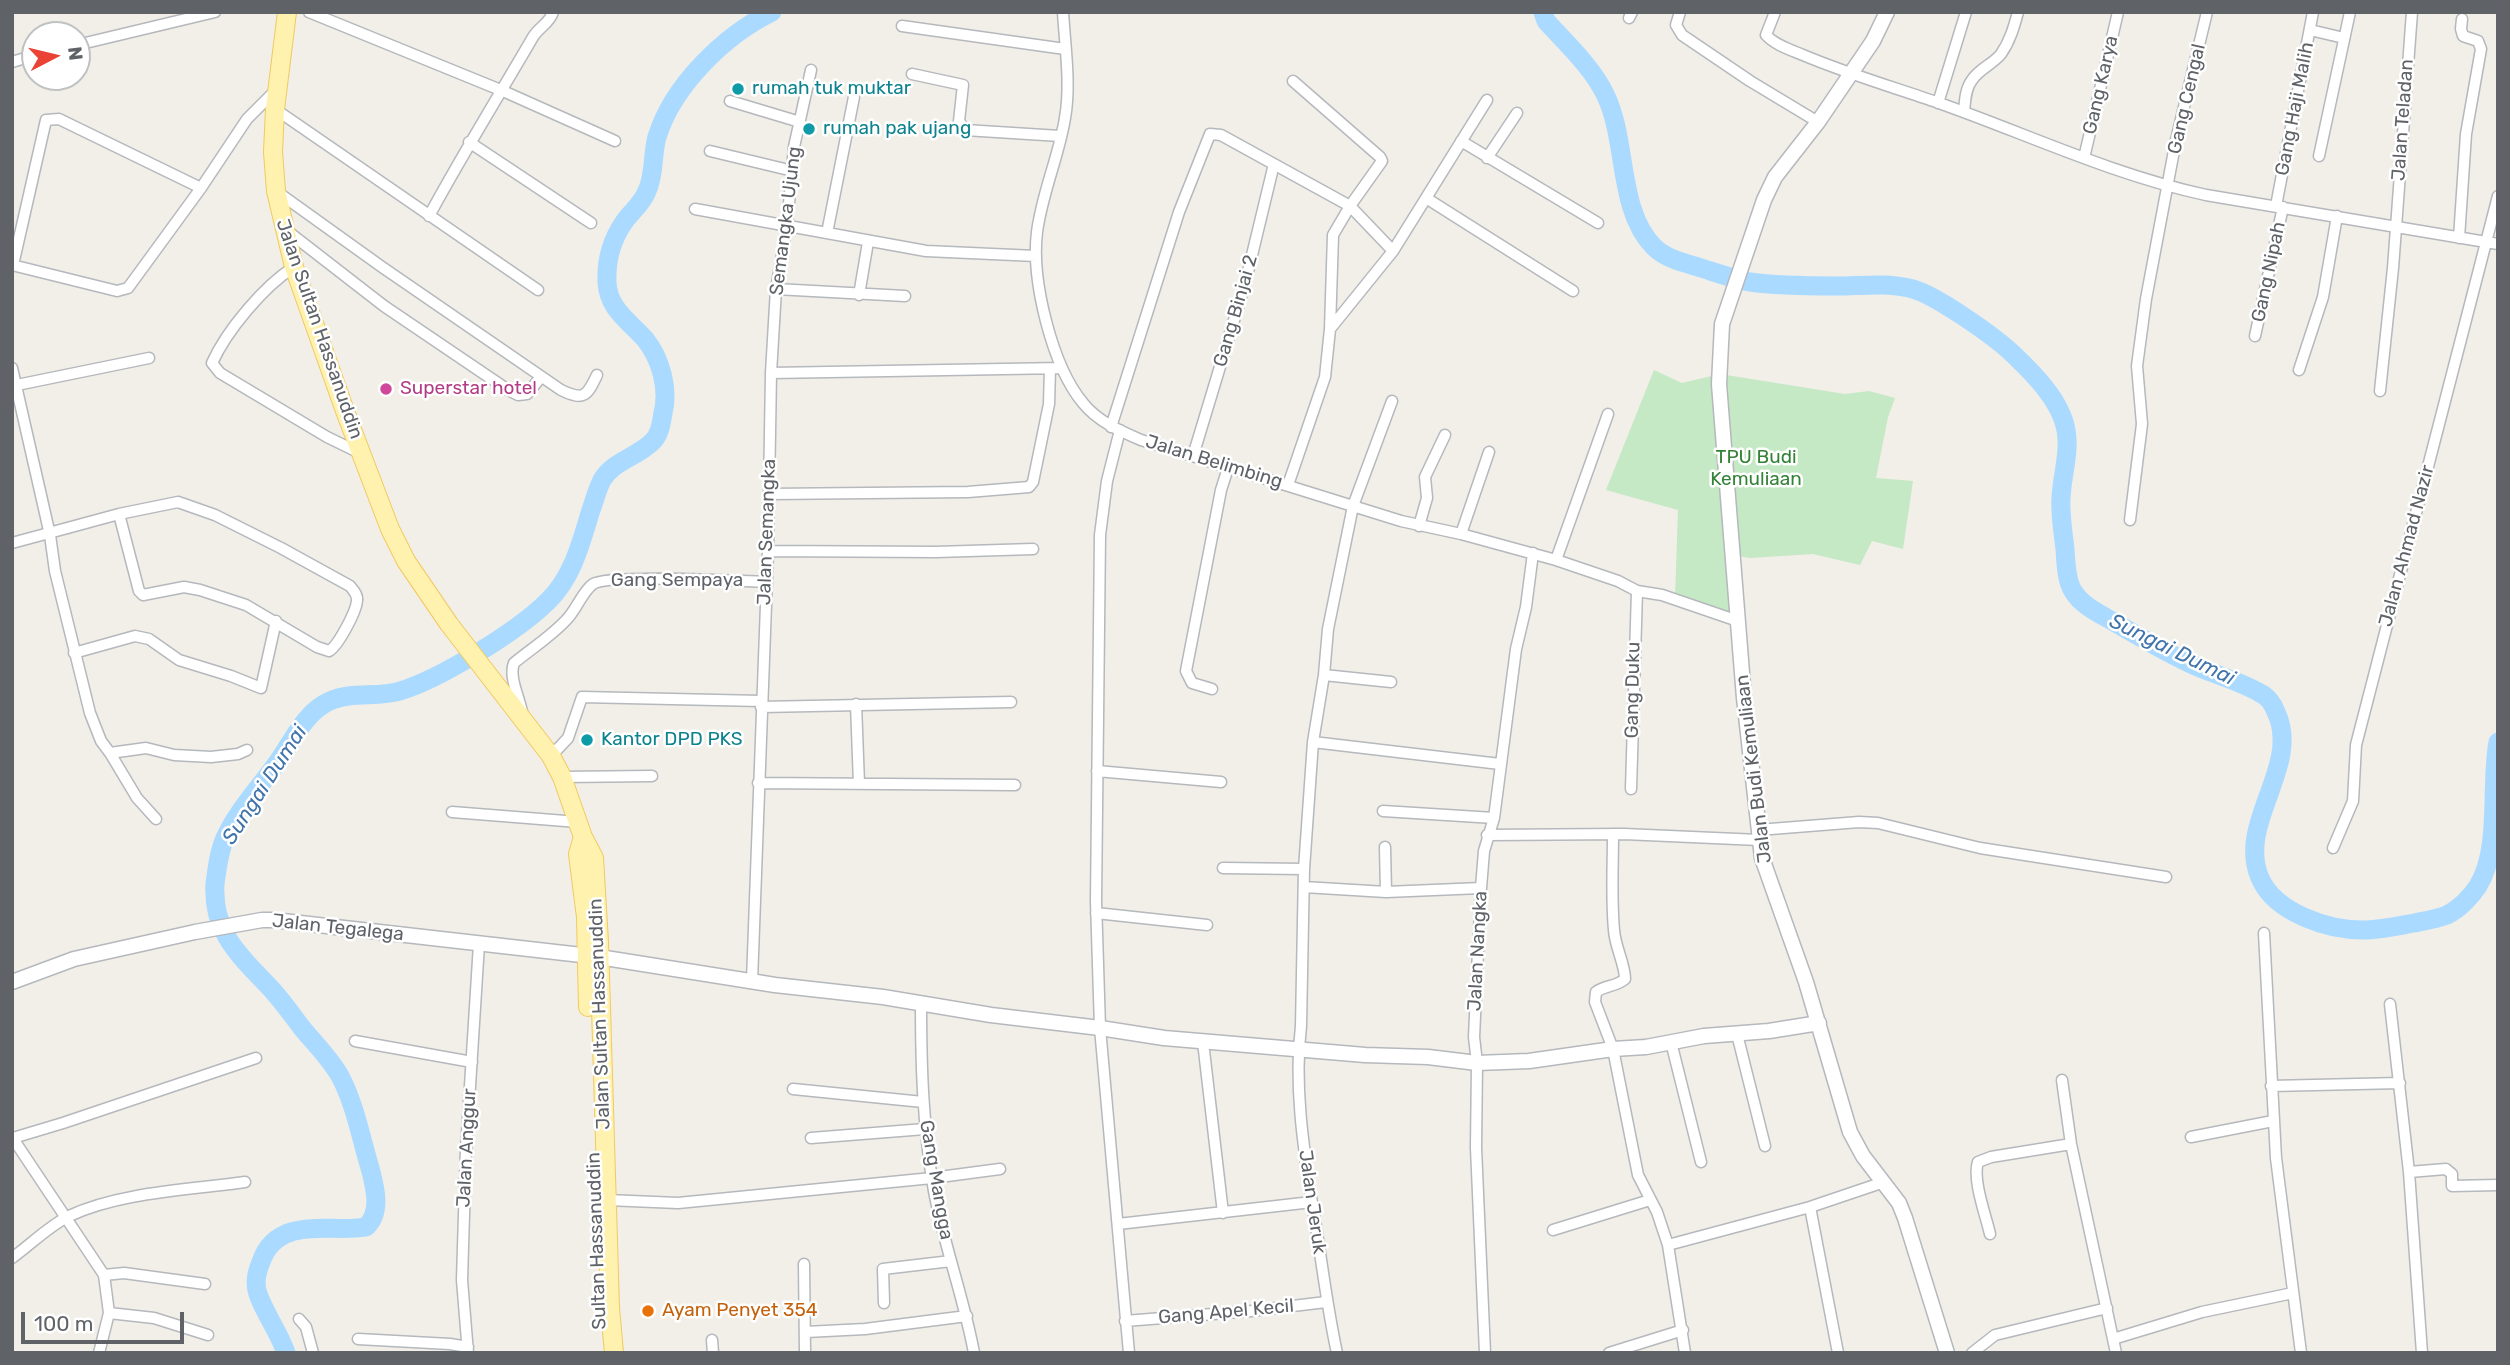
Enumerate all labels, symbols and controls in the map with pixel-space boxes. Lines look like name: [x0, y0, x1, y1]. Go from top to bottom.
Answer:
north arrow: [21, 21, 91, 91]
street label: Gang Karya: [2079, 33, 2123, 137]
street label: Gang Haji Malih: [2271, 40, 2319, 178]
street label: Gang Cengal: [2163, 42, 2211, 156]
text: N: [63, 45, 88, 62]
street label: Jalan Teladan: [2387, 58, 2419, 182]
place label: rumah tuk muktar: [752, 78, 911, 100]
marker: rumah tuk muktar: [730, 81, 746, 97]
place label: rumah pak ujang: [823, 118, 971, 140]
marker: rumah pak ujang: [801, 121, 817, 137]
street label: Semangka Ujung: [766, 145, 806, 297]
street label: Jalan Sultan Hassanuddin: [271, 216, 367, 442]
street label: Gang Nipah: [2247, 220, 2291, 324]
street label: Gang Binjai 2: [1209, 252, 1263, 370]
place label: Superstar hotel: [400, 378, 537, 400]
marker: Superstar hotel: [378, 381, 394, 397]
street label: Jalan Belimbing: [1143, 430, 1285, 494]
park label: TPU Budi Kemuliaan: [1710, 447, 1802, 491]
street label: Jalan Semangka: [753, 458, 781, 606]
street label: Jalan Ahmad Nazir: [2374, 463, 2440, 629]
street label: Gang Sempaya: [611, 570, 743, 592]
water label: Sungai Dumai: [2105, 609, 2239, 691]
street label: Gang Duku: [1621, 641, 1645, 739]
street label: Jalan Budi Kemuliaan: [1731, 673, 1777, 865]
water label: Sungai Dumai: [217, 721, 313, 849]
place label: Kantor DPD PKS: [601, 729, 743, 751]
marker: Kantor DPD PKS: [579, 732, 595, 748]
street label: Jalan Nangka: [1463, 890, 1493, 1012]
street label: Jalan Sultan Hassanuddin: [585, 898, 615, 1130]
street label: Jalan Tegalega: [271, 910, 405, 946]
street label: Jalan Anggur: [452, 1088, 482, 1208]
street label: Gang Mangga: [914, 1118, 958, 1242]
street label: Jalan Jeruk: [1293, 1148, 1331, 1256]
street label: Sultan Hassanuddin: [583, 1152, 611, 1330]
street label: Gang Apel Kecil: [1157, 1295, 1295, 1329]
scale bar: [24, 1298, 187, 1342]
place label: Ayam Penyet 354: [662, 1300, 818, 1322]
marker: Ayam Penyet 354: [640, 1303, 656, 1319]
text: 100 m: [34, 1311, 93, 1336]

